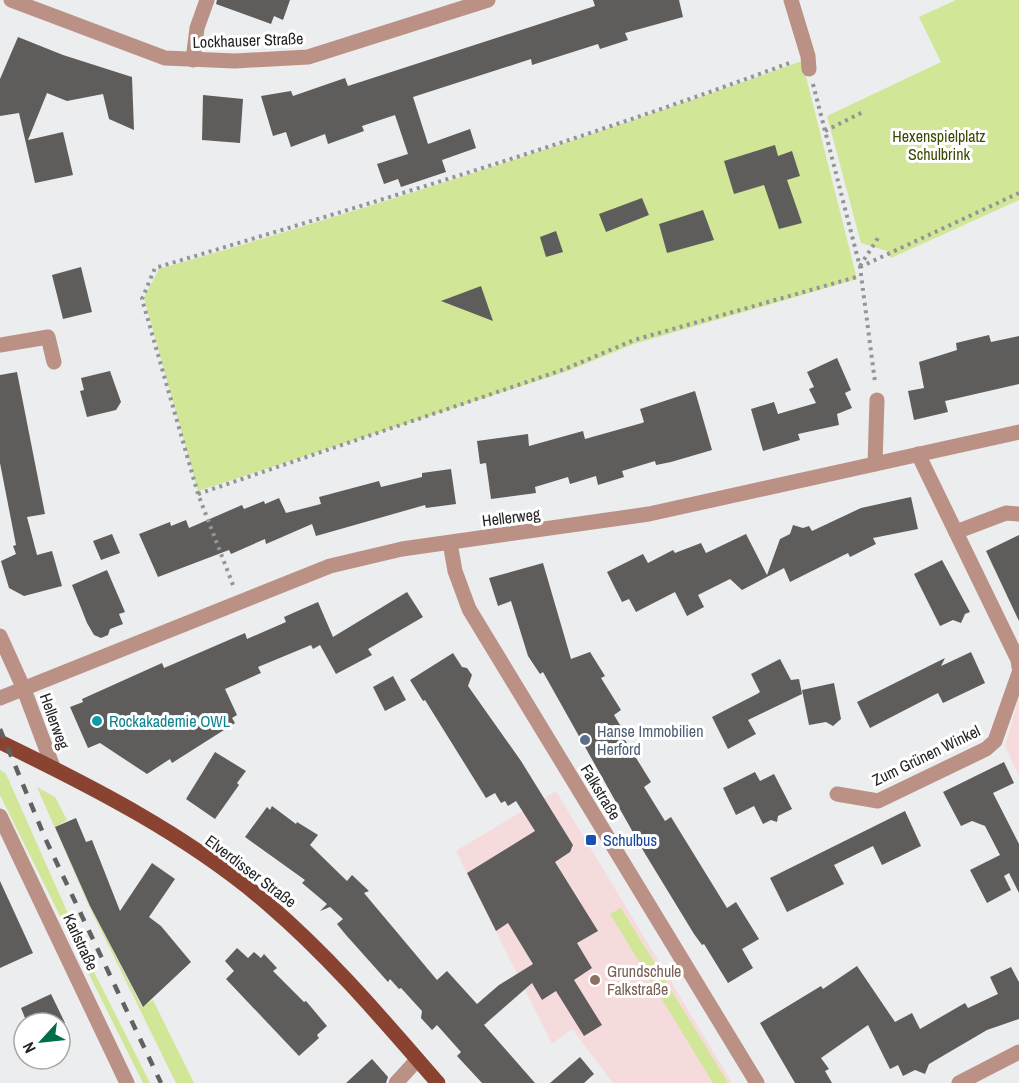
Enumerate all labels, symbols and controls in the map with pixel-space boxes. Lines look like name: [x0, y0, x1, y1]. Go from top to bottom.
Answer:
street label: Lockhauser Straße: [192, 27, 304, 53]
park label: Hexenspielplatz Schulbrink: [892, 125, 986, 165]
street label: Hellerweg: [481, 502, 542, 531]
street label: Hellerweg: [35, 690, 76, 753]
place label: Rockakademie OWL: [109, 710, 231, 732]
marker: Rockakademie OWL: [90, 714, 104, 728]
street label: Zum Grünen Winkel: [868, 719, 984, 791]
place label: Hanse Immobilien Herford: [597, 720, 703, 760]
marker: Hanse Immobilien Herford: [578, 733, 592, 747]
street label: Falkstraße: [576, 760, 626, 824]
place label: Schulbus: [603, 829, 657, 851]
street label: Elverdisser Straße: [201, 830, 301, 912]
marker: Schulbus: [584, 833, 598, 847]
street label: Karlstraße: [58, 910, 104, 974]
place label: Grundschule Falkstraße: [607, 960, 681, 1000]
marker: Grundschule Falkstraße: [588, 973, 602, 987]
north arrow: [12, 1011, 72, 1071]
text: N: [17, 1039, 41, 1057]

